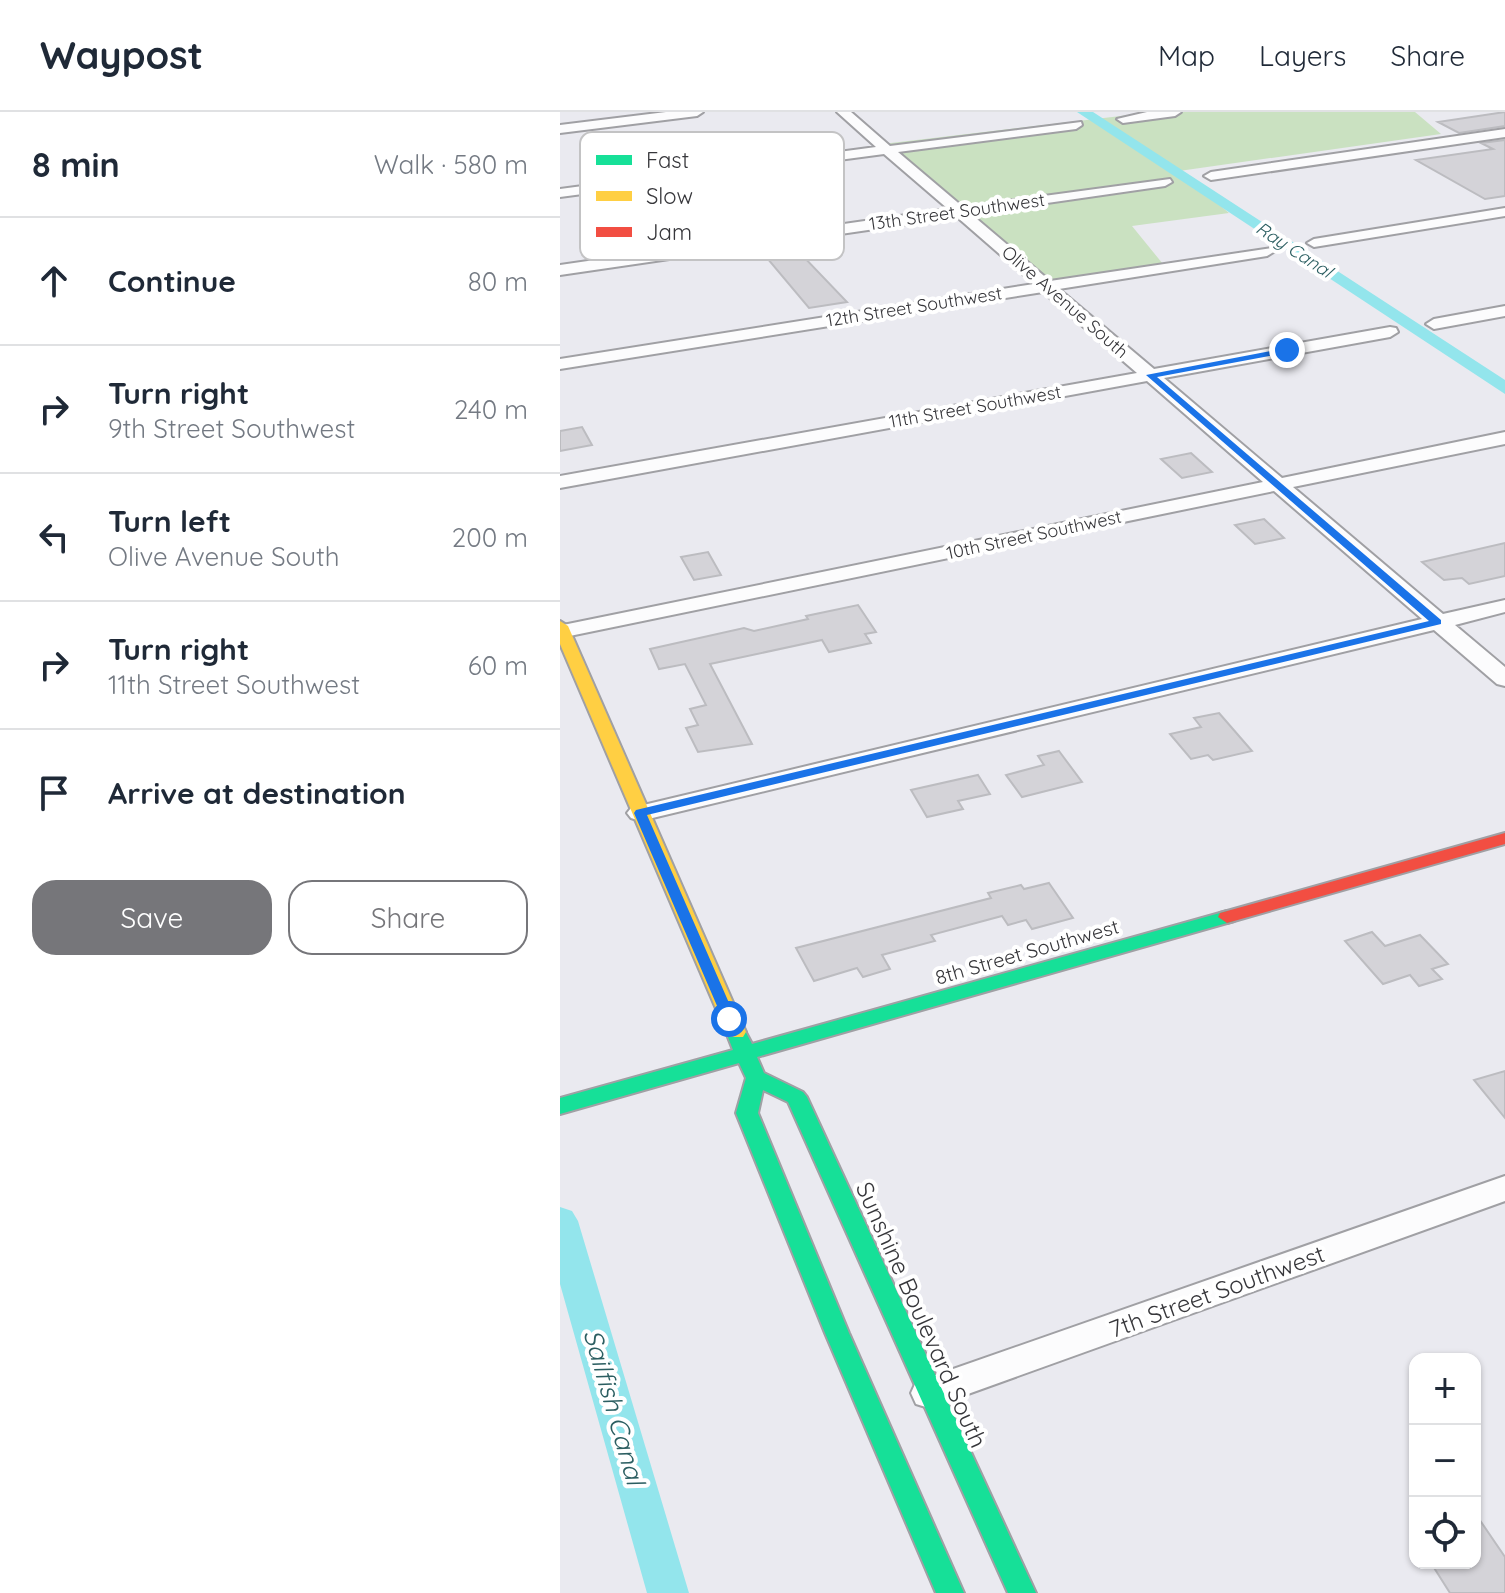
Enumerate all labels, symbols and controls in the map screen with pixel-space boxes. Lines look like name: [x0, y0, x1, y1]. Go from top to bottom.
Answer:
text: Waypost: [40, 31, 203, 79]
text: Map: [1158, 38, 1215, 73]
text: Layers: [1259, 38, 1346, 73]
text: Share: [1390, 38, 1465, 73]
legend: [580, 132, 844, 260]
text: 8 min: [32, 143, 120, 186]
text: Fast: [646, 146, 689, 174]
text: Walk · 580 m: [374, 148, 528, 181]
text: Slow: [646, 182, 693, 210]
street label: 13th Street Southwest: [868, 188, 1046, 235]
water label: Ray Canal: [1252, 216, 1338, 284]
text: Jam: [646, 218, 692, 246]
street label: Olive Avenue South: [997, 240, 1133, 363]
icon: ahead: [32, 259, 76, 303]
text: Continue: [108, 262, 236, 300]
text: 80 m: [468, 265, 528, 298]
street label: 12th Street Southwest: [824, 281, 1004, 332]
route end: [1269, 332, 1305, 368]
text: Turn right: [108, 374, 249, 412]
street label: 11th Street Southwest: [887, 380, 1063, 433]
icon: right: [32, 387, 76, 431]
text: 240 m: [454, 393, 528, 426]
text: 9th Street Southwest: [108, 412, 355, 445]
text: Turn left: [108, 502, 231, 540]
street label: 10th Street Southwest: [944, 505, 1124, 564]
icon: left: [32, 515, 76, 559]
text: 200 m: [452, 521, 528, 554]
text: Olive Avenue South: [108, 540, 340, 573]
text: Turn right: [108, 630, 249, 668]
icon: right: [32, 643, 76, 687]
text: 60 m: [468, 649, 528, 682]
text: 11th Street Southwest: [108, 668, 360, 701]
icon: arrive: [32, 771, 76, 815]
text: Arrive at destination: [108, 774, 406, 812]
button: Save: [32, 880, 272, 955]
button: Share: [288, 880, 528, 955]
street label: 8th Street Southwest: [932, 913, 1122, 990]
route start: [711, 1001, 747, 1037]
street label: Sunshine Boulevard South: [850, 1177, 994, 1452]
street label: 7th Street Southwest: [1105, 1238, 1329, 1344]
water label: Sailfish Canal: [577, 1325, 653, 1491]
map controls: [1409, 1353, 1481, 1569]
button: +: [1409, 1353, 1481, 1425]
button: −: [1409, 1425, 1481, 1497]
button: locate: [1409, 1497, 1481, 1569]

